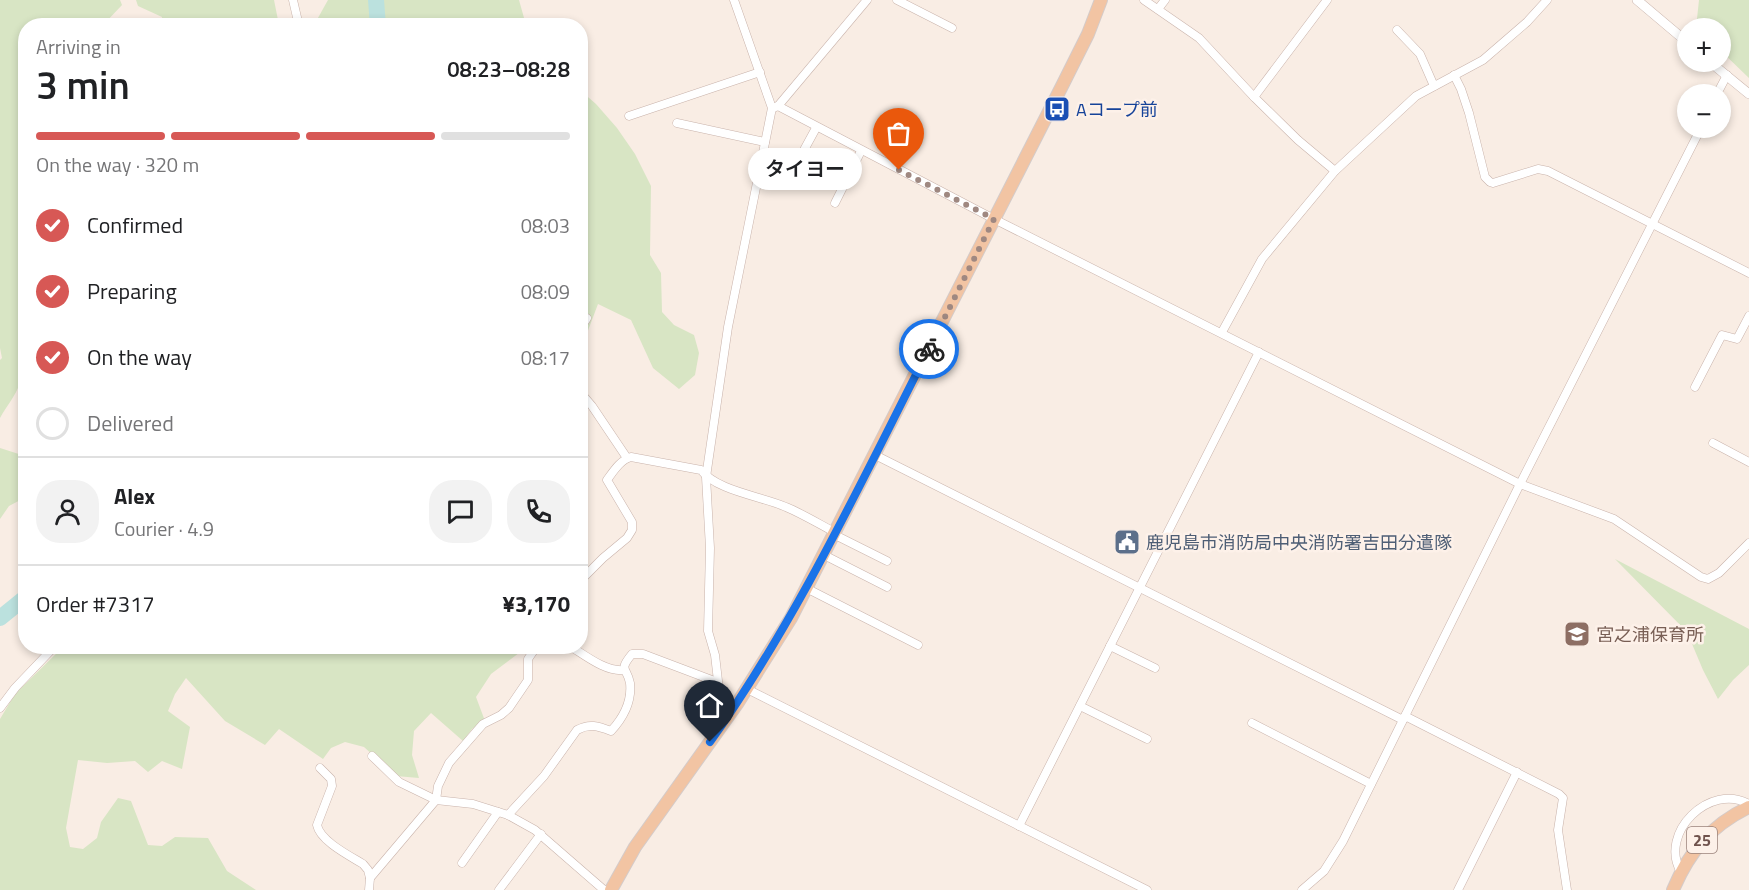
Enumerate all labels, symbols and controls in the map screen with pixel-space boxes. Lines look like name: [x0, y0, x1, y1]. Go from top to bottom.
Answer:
map controls: [1677, 18, 1731, 138]
button: +: [1677, 18, 1731, 72]
text: Arriving in: [36, 31, 121, 62]
text: 08:23–08:28: [447, 52, 570, 86]
text: 3 min: [36, 55, 130, 114]
button: −: [1677, 84, 1731, 138]
bus stop icon: Aコープ前: [1042, 94, 1072, 124]
place label: Aコープ前: [1076, 96, 1158, 123]
pin: [873, 108, 924, 170]
icon: bag: [882, 117, 915, 150]
text: On the way · 320 m: [36, 149, 199, 180]
callout: タイヨー: [749, 149, 863, 191]
text: タイヨー: [765, 153, 845, 184]
text: Confirmed: [87, 208, 183, 242]
icon: check: [36, 209, 69, 242]
text: 08:03: [521, 210, 570, 241]
text: Preparing: [87, 274, 177, 308]
icon: check: [36, 275, 69, 308]
text: 08:09: [521, 276, 570, 307]
courier: [899, 319, 959, 379]
icon: bike: [913, 333, 946, 366]
text: On the way: [87, 340, 192, 374]
icon: check: [36, 341, 69, 374]
text: 08:17: [521, 342, 570, 373]
text: Delivered: [87, 406, 174, 440]
text: Alex: [114, 479, 155, 513]
button: person: [36, 480, 99, 543]
button: chat: [429, 480, 492, 543]
button: phone: [507, 480, 570, 543]
text: Courier · 4.9: [114, 513, 214, 544]
public building icon: 鹿児島市消防局中央消防署吉田分遣隊: [1112, 527, 1142, 557]
place label: 鹿児島市消防局中央消防署吉田分遣隊: [1146, 529, 1452, 556]
text: Order #7317: [36, 587, 155, 621]
text: ¥3,170: [503, 587, 570, 621]
school or university icon: 宮之浦保育所: [1562, 619, 1592, 649]
place label: 宮之浦保育所: [1596, 621, 1704, 648]
pin: [684, 680, 735, 742]
icon: home: [693, 689, 726, 722]
road number: 25: [1687, 827, 1717, 853]

